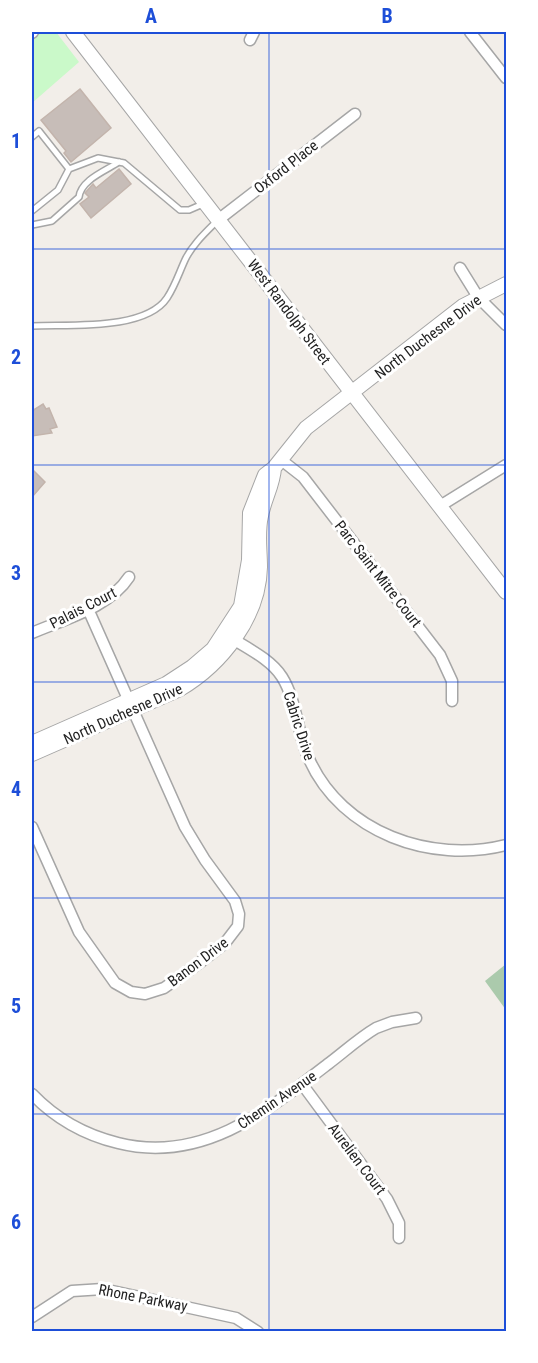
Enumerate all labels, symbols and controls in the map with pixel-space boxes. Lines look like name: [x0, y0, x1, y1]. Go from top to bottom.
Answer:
text: A: [145, 4, 157, 28]
text: B: [381, 4, 393, 28]
text: 1: [11, 129, 21, 153]
street label: Oxford Place: [250, 136, 322, 198]
street label: West Randolph Street: [244, 256, 334, 368]
street label: North Duchesne Drive: [371, 291, 485, 383]
text: 2: [11, 345, 21, 369]
street label: Parc Saint Mitre Court: [331, 517, 425, 631]
text: 3: [11, 561, 21, 585]
street label: Palais Court: [47, 584, 119, 632]
street label: North Duchesne Drive: [61, 680, 185, 748]
street label: Cabric Drive: [279, 689, 319, 763]
text: 4: [11, 777, 21, 801]
street label: Banon Drive: [164, 934, 232, 990]
text: 5: [11, 994, 21, 1018]
street label: Chemin Avenue: [234, 1067, 320, 1133]
street label: Aurelien Court: [324, 1120, 390, 1198]
text: 6: [11, 1210, 21, 1234]
street label: Rhone Parkway: [97, 1281, 189, 1315]

